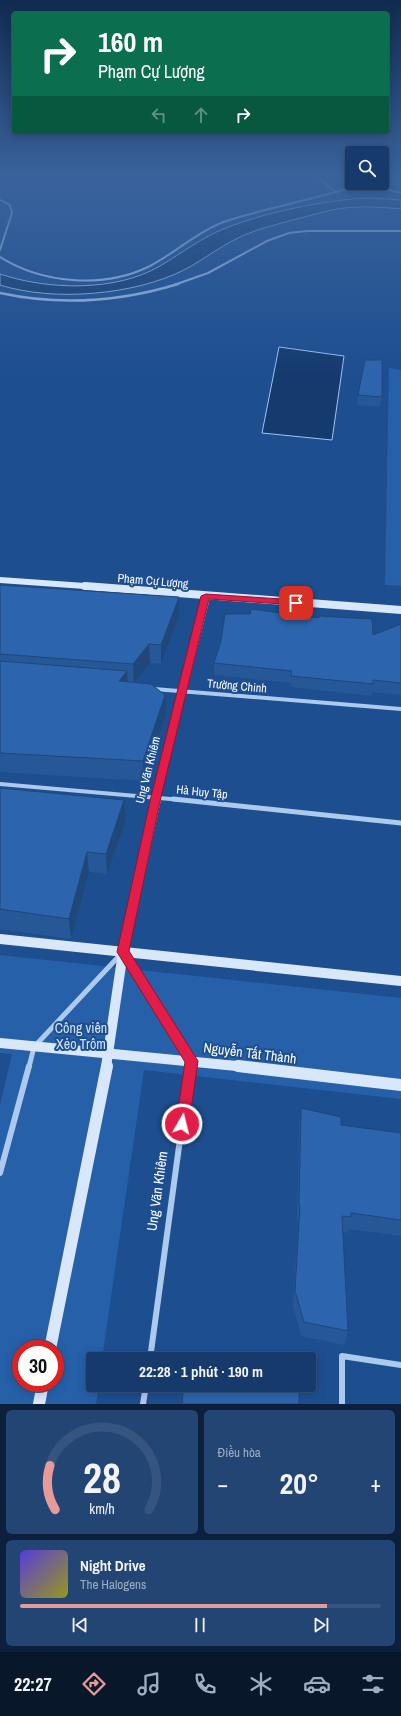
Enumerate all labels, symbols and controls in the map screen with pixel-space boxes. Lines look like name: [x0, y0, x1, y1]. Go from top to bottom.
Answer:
text: 160 m: [98, 23, 163, 61]
icon: right: [32, 28, 84, 80]
text: Phạm Cự Lượng: [98, 59, 205, 84]
icon: left: [148, 104, 170, 126]
icon: ahead: [190, 104, 212, 126]
icon: right: [232, 104, 254, 126]
map controls: [345, 146, 389, 190]
button: search: [345, 146, 389, 190]
street label: Phạm Cự Lượng: [117, 570, 190, 592]
pin: [279, 586, 313, 620]
icon: arrive: [285, 592, 307, 614]
street label: Trường Chinh: [207, 675, 267, 697]
street label: Ung Văn Khiêm: [132, 735, 164, 805]
street label: Hà Huy Tập: [176, 781, 228, 803]
park label: Công viên Xẻo Trôm: [55, 1019, 107, 1053]
street label: Nguyễn Tất Thành: [202, 1038, 298, 1068]
position arrow: [161, 1103, 203, 1145]
street label: Ung Văn Khiêm: [143, 1150, 171, 1232]
speed limit sign: 30: [12, 1340, 64, 1392]
text: 22:28 · 1 phút · 190 m: [139, 1361, 263, 1382]
text: Điều hòa: [218, 1444, 261, 1461]
text: 28: [83, 1450, 121, 1506]
text: 20°: [280, 1463, 319, 1503]
text: −: [218, 1469, 228, 1499]
text: +: [370, 1469, 381, 1499]
text: km/h: [89, 1499, 114, 1518]
text: Night Drive: [80, 1555, 146, 1576]
text: The Halogens: [80, 1576, 146, 1593]
icon: previous: [69, 1614, 91, 1636]
icon: pause: [189, 1614, 211, 1636]
icon: next: [310, 1614, 332, 1636]
icon: directions: [80, 1670, 108, 1698]
icon: music: [135, 1670, 163, 1698]
icon: phone: [191, 1670, 219, 1698]
icon: climate: [247, 1670, 275, 1698]
icon: car: [303, 1670, 331, 1698]
icon: filters: [359, 1670, 387, 1698]
text: 22:27: [14, 1672, 52, 1697]

